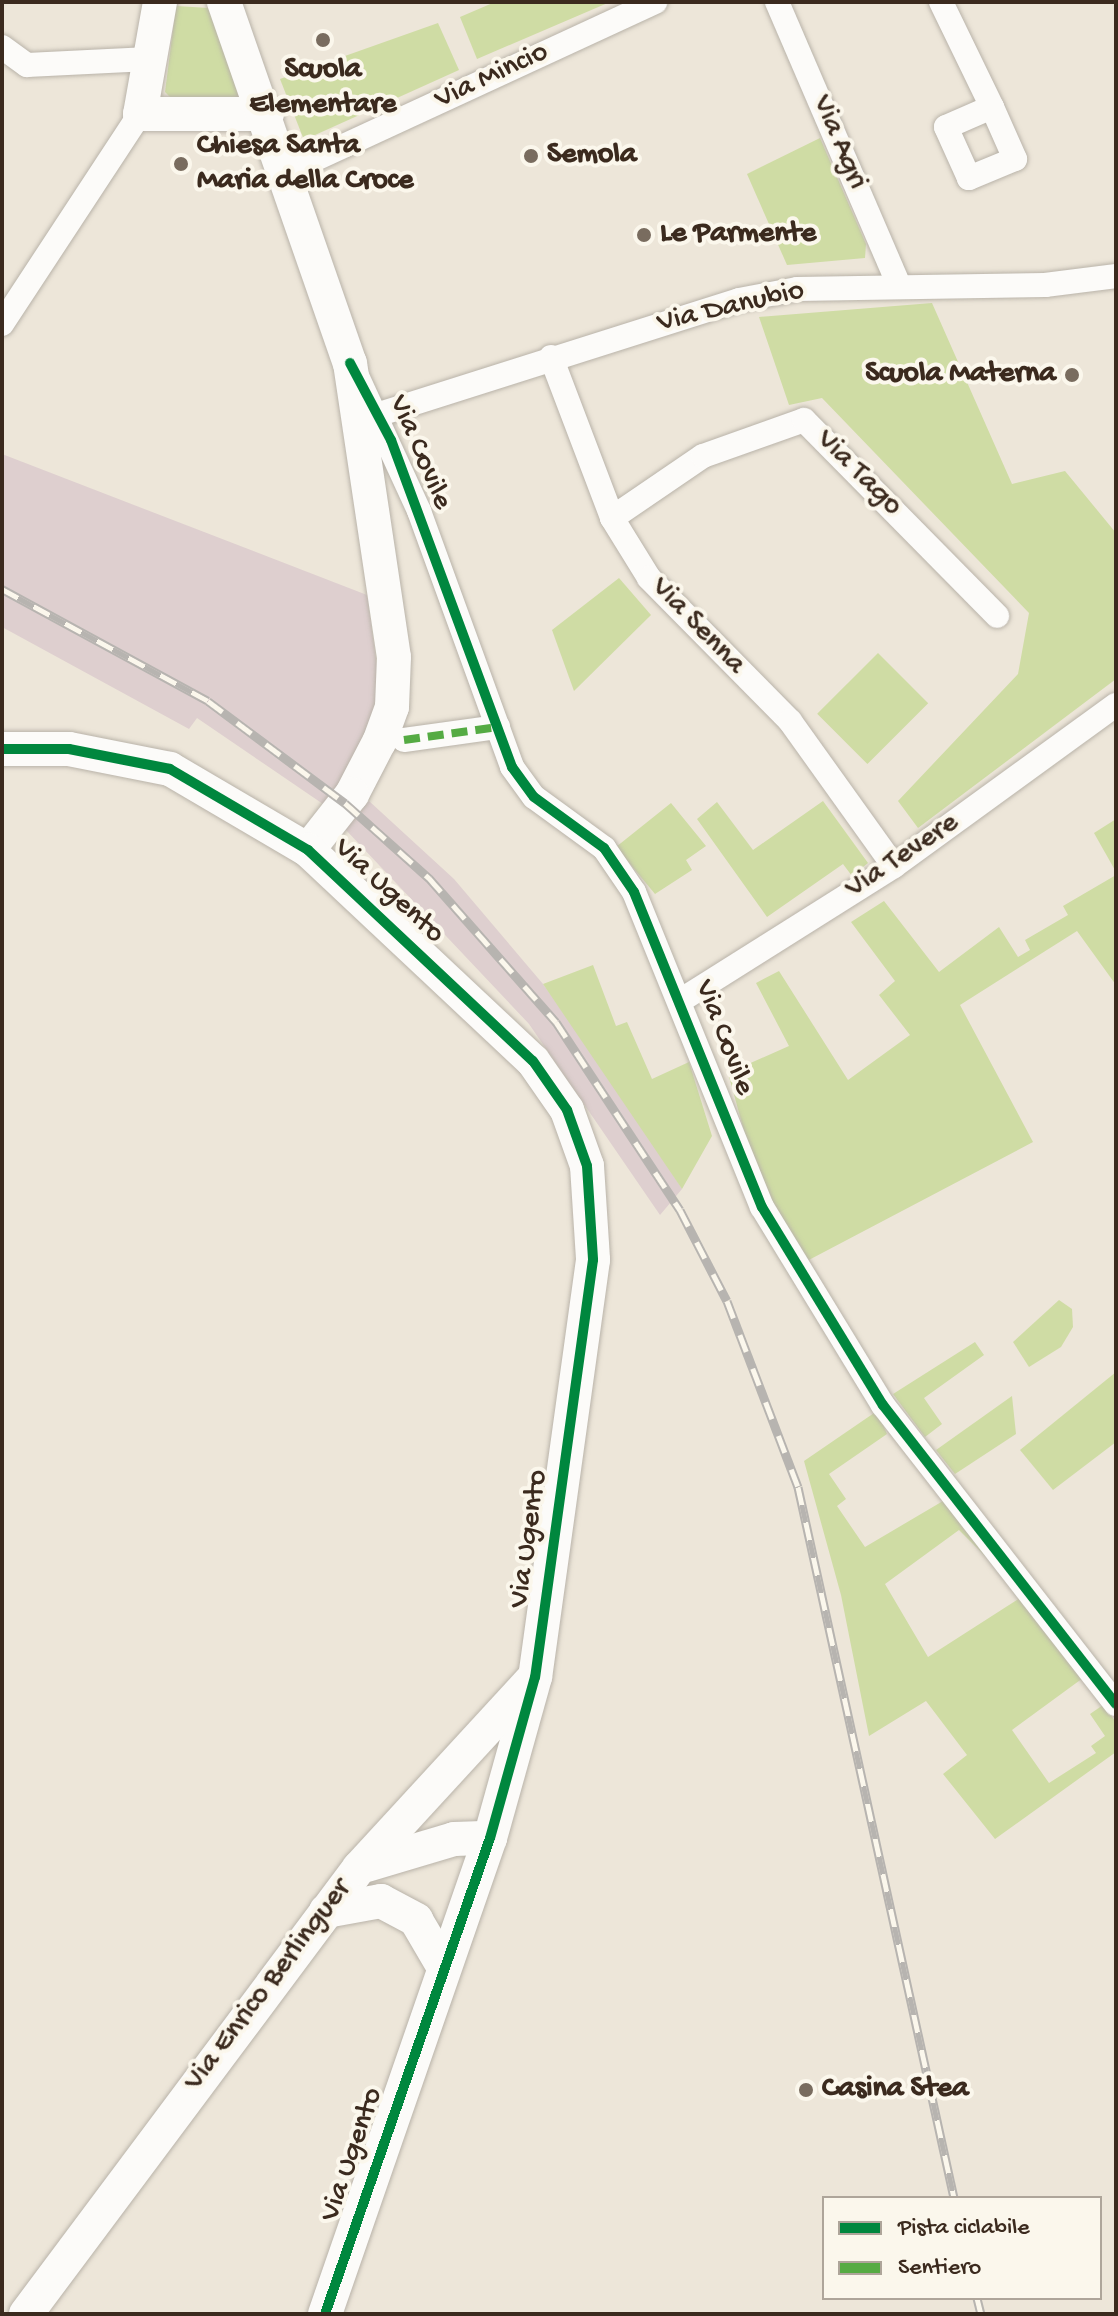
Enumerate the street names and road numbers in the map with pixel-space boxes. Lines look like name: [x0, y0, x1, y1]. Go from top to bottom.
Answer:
street label: Via Mincio: [430, 35, 554, 119]
street label: Via Agri: [802, 90, 874, 196]
street label: Via Danubio: [654, 274, 808, 342]
street label: Via Covile: [379, 390, 459, 516]
street label: Via Tago: [807, 423, 909, 525]
street label: Via Senna: [642, 571, 752, 683]
street label: Via Tevere: [840, 806, 966, 908]
street label: Via Ugento: [325, 831, 451, 953]
street label: Via Covile: [685, 975, 761, 1101]
street label: Via Ugento: [503, 1468, 557, 1610]
street label: Via Enrico Berlinguer: [178, 1873, 360, 2099]
street label: Via Ugento: [313, 2083, 393, 2227]

